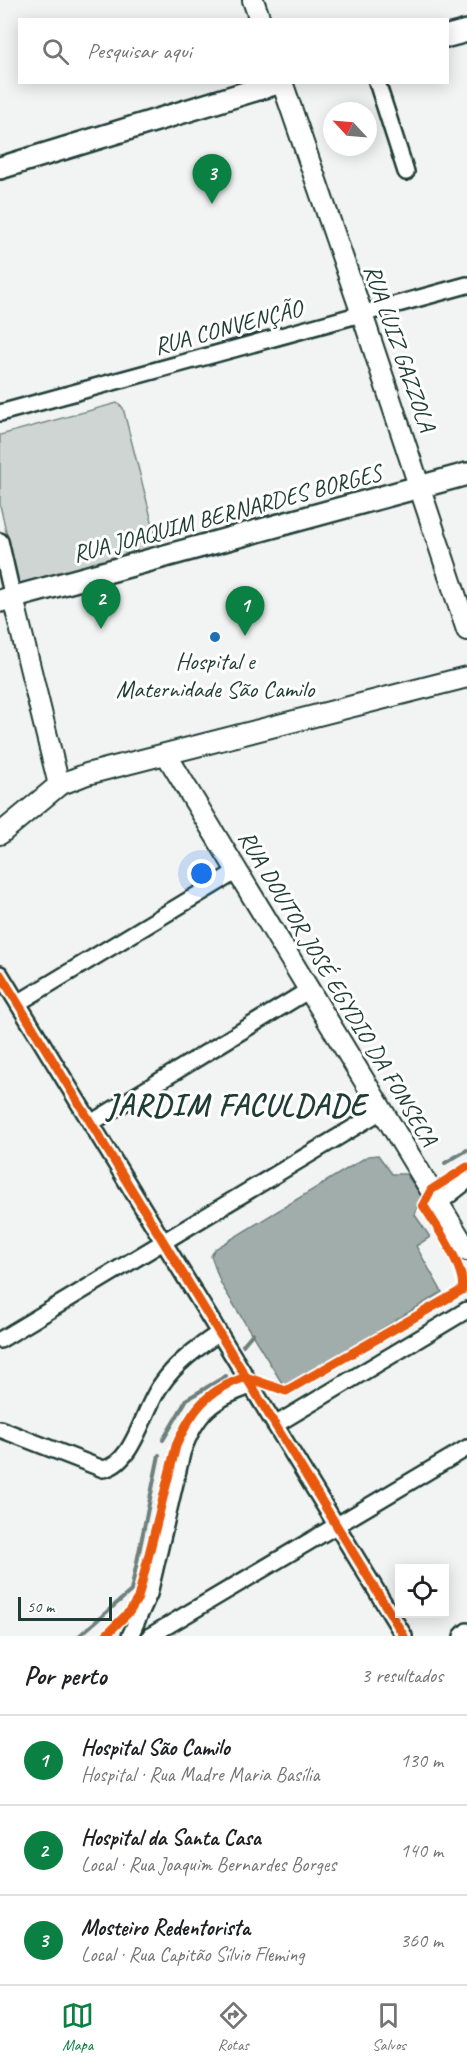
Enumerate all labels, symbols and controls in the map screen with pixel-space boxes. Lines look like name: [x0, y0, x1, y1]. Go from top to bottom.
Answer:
search box: [18, 18, 449, 84]
icon: search: [39, 35, 72, 68]
text: Pesquisar aqui: [87, 37, 192, 65]
north arrow: [323, 102, 377, 156]
pin: 3: [192, 154, 232, 204]
street label: RUA LUIZ GAZZOLA: [357, 261, 443, 436]
street label: RUA CONVENÇÃO: [151, 292, 308, 361]
street label: RUA JOAQUIM BERNARDES BORGES: [69, 456, 388, 569]
pin: 2: [82, 580, 120, 629]
pin: 1: [226, 586, 264, 636]
marker: Hospital e Maternidade São Camilo: [208, 630, 222, 644]
place label: Hospital e Maternidade São Camilo: [116, 646, 316, 704]
street label: RUA DOUTOR JOSÉ EGYDIO DA FONSECA: [232, 825, 445, 1152]
your location: [187, 859, 216, 888]
district label: JARDIM FACULDADE: [105, 1086, 369, 1124]
map controls: [395, 1564, 449, 1618]
button: locate: [395, 1564, 449, 1618]
scale bar: [18, 1594, 112, 1622]
text: 50 m: [27, 1597, 54, 1617]
text: Por perto: [24, 1659, 106, 1692]
text: 3 resultados: [361, 1663, 443, 1688]
text: Hospital São Camilo: [81, 1734, 230, 1762]
text: 1: [39, 1748, 48, 1773]
text: 130 m: [400, 1748, 443, 1773]
text: Hospital · Rua Madre Maria Basília: [81, 1762, 320, 1787]
text: Hospital da Santa Casa: [81, 1824, 261, 1852]
text: 2: [39, 1838, 48, 1863]
text: 140 m: [400, 1838, 443, 1863]
text: Local · Rua Joaquim Bernardes Borges: [81, 1852, 336, 1877]
text: Mosteiro Redentorista: [81, 1914, 250, 1942]
text: 3: [39, 1928, 48, 1953]
text: 360 m: [400, 1928, 443, 1953]
text: Local · Rua Capitão Sílvio Fleming: [81, 1942, 304, 1967]
tab: Mapa: [61, 1999, 94, 2055]
tab: Rotas: [217, 1999, 250, 2055]
tab: Salvos: [372, 1999, 406, 2055]

